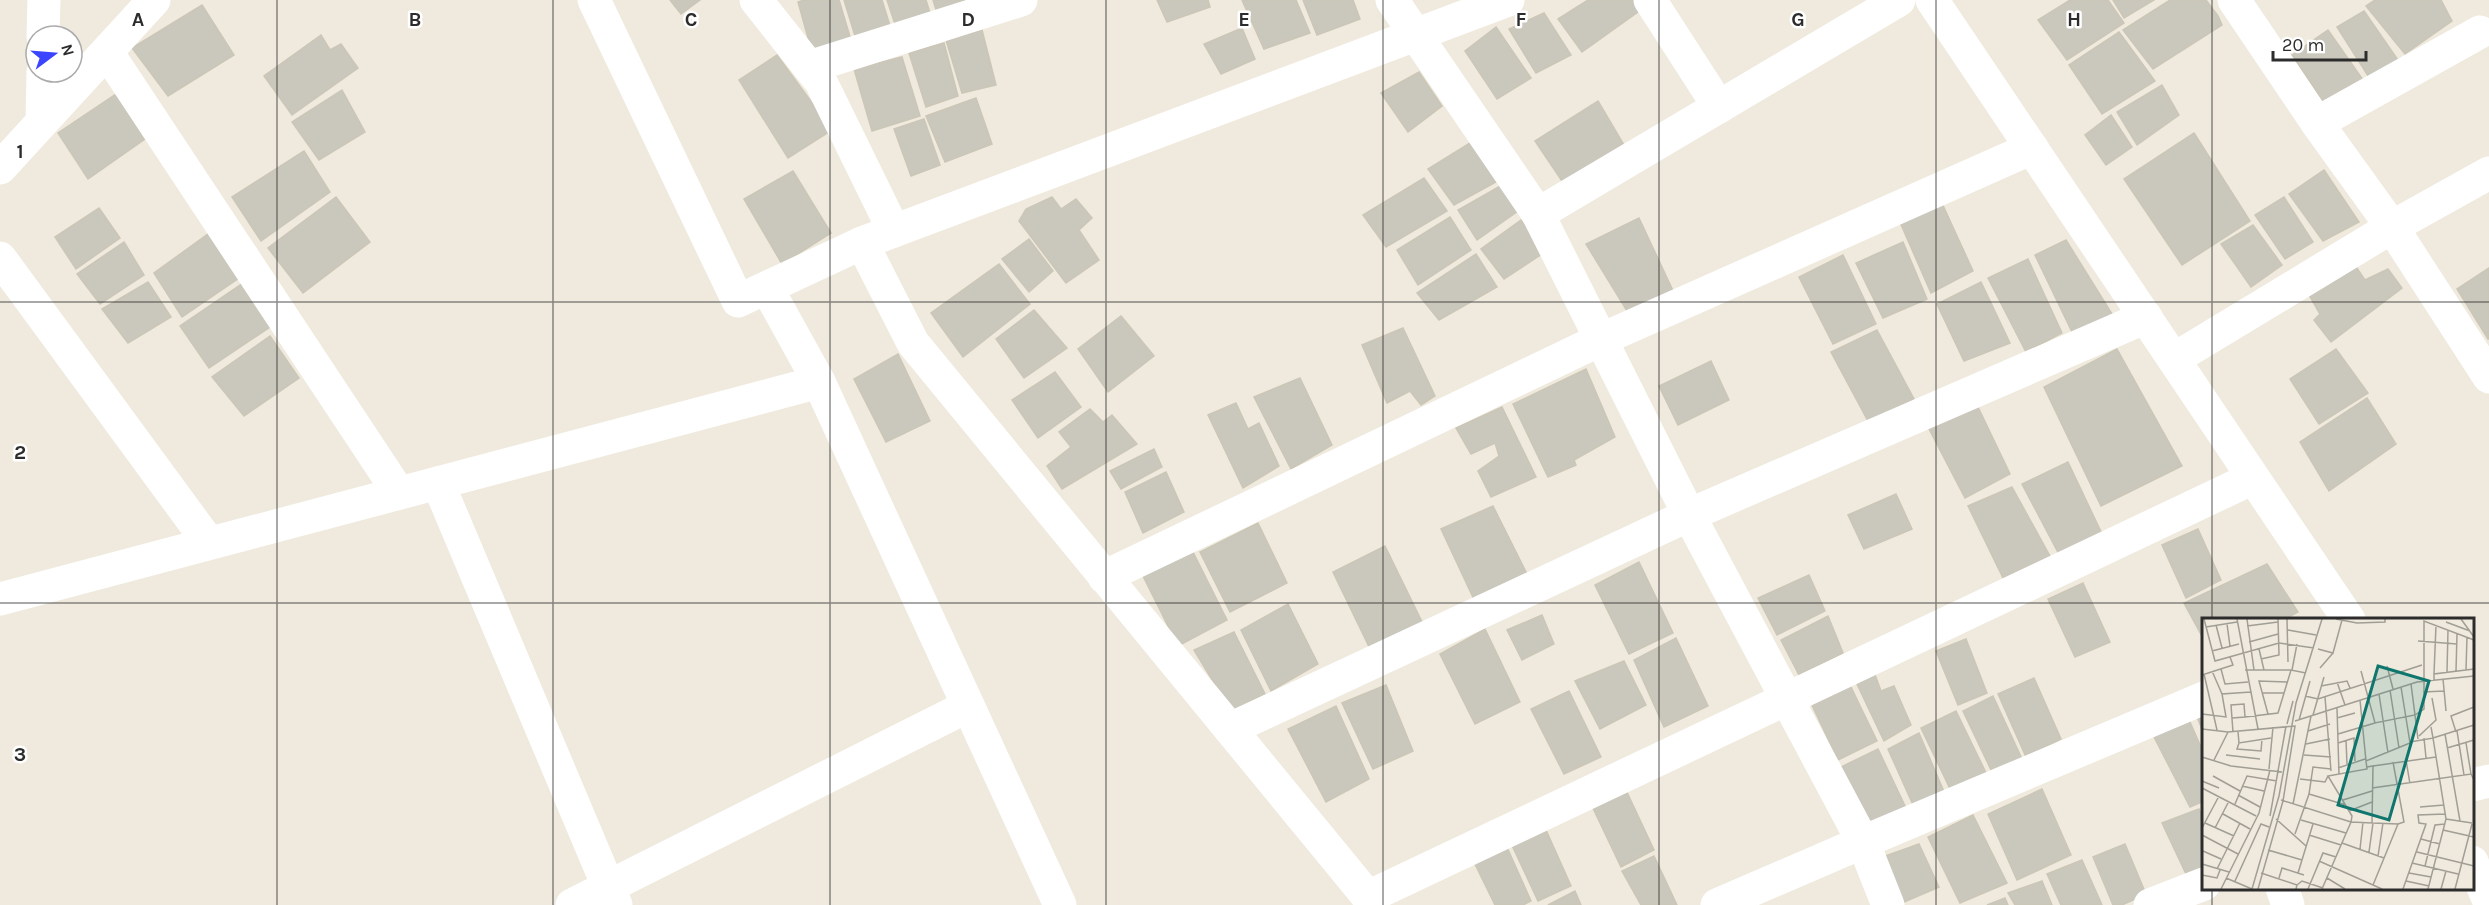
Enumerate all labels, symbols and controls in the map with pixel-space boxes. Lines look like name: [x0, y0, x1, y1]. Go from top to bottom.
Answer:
text: A: [132, 8, 145, 31]
text: B: [409, 8, 421, 31]
text: C: [685, 8, 697, 31]
text: D: [961, 8, 975, 31]
text: E: [1238, 8, 1250, 31]
text: F: [1516, 8, 1527, 31]
text: G: [1791, 8, 1805, 31]
text: H: [2067, 8, 2081, 31]
north arrow: [24, 24, 84, 84]
scale bar: [2273, 24, 2366, 62]
text: 20 m: [2282, 34, 2324, 56]
text: N: [57, 42, 79, 58]
text: 1: [16, 140, 24, 163]
text: 2: [14, 441, 26, 464]
inset map: [2202, 618, 2474, 890]
text: 3: [14, 743, 26, 766]

